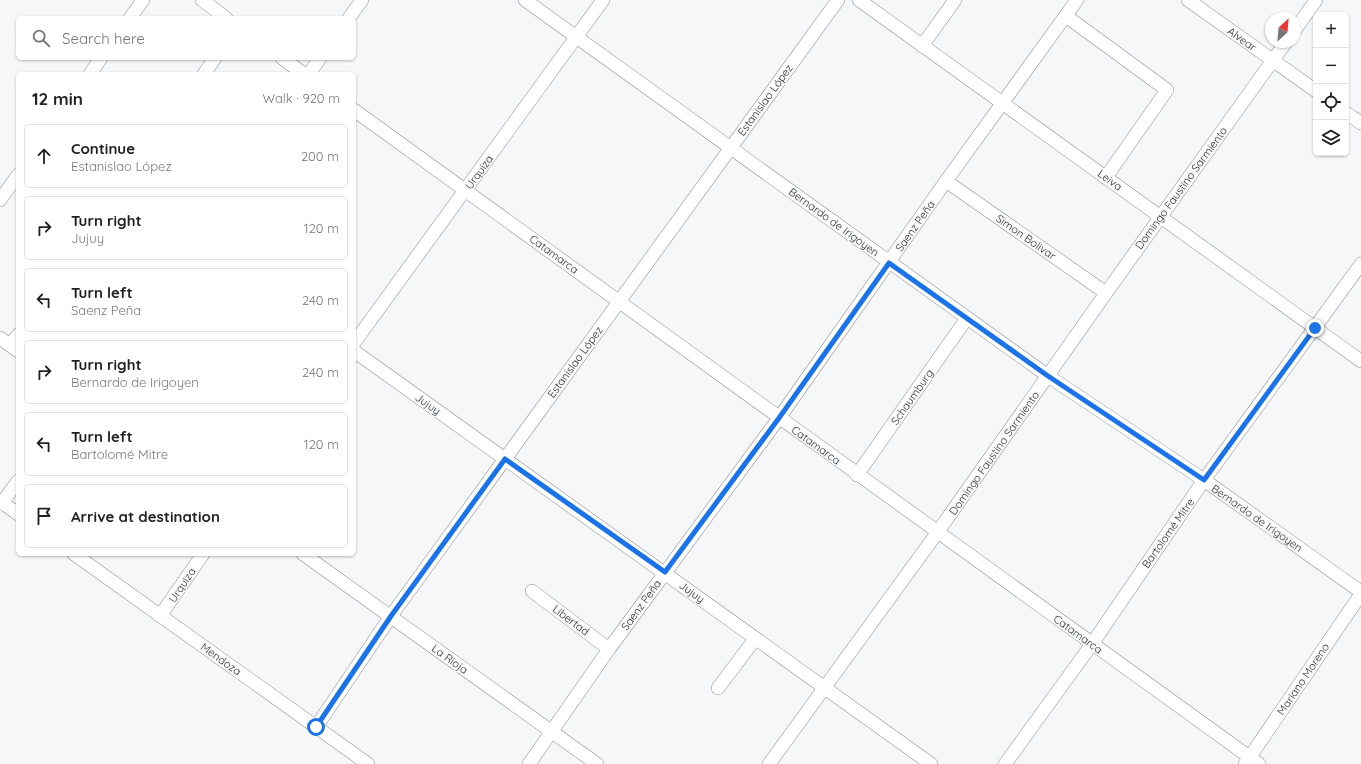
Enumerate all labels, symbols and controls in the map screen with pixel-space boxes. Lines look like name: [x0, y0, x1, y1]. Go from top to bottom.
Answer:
north arrow: [1265, 12, 1301, 48]
map controls: [1313, 12, 1349, 156]
button: +: [1313, 12, 1349, 48]
search box: [16, 16, 356, 60]
street label: Alvear: [1225, 24, 1260, 55]
icon: search: [30, 27, 52, 49]
text: Search here: [62, 29, 145, 48]
button: −: [1313, 48, 1349, 84]
street label: Estanislao López: [734, 61, 796, 139]
button: locate: [1313, 84, 1349, 120]
text: 12 min: [32, 88, 83, 109]
text: Walk · 920 m: [263, 90, 340, 106]
button: layers: [1313, 120, 1349, 156]
street label: Domingo Faustino Sarmiento: [1132, 124, 1230, 252]
text: Continue: [71, 139, 135, 158]
icon: ahead: [33, 145, 55, 167]
text: 200 m: [301, 148, 339, 164]
street label: Urquiza: [462, 152, 496, 192]
text: Estanislao López: [71, 158, 172, 174]
street label: Leiva: [1095, 166, 1125, 194]
street label: Bernardo de Irigoyen: [786, 185, 882, 259]
street label: Saenz Peña: [892, 198, 938, 254]
text: Turn right: [71, 211, 142, 230]
street label: Simon Bolivar: [993, 211, 1059, 263]
icon: right: [33, 217, 55, 239]
text: 120 m: [304, 220, 339, 236]
text: Jujuy: [71, 230, 104, 246]
street label: Catamarca: [527, 231, 581, 277]
text: Turn left: [71, 283, 133, 302]
icon: left: [33, 289, 55, 311]
text: 240 m: [302, 292, 339, 308]
text: Saenz Peña: [71, 302, 141, 318]
route end: [1306, 319, 1324, 337]
street label: Estanislao López: [544, 323, 606, 401]
text: Turn right: [71, 355, 142, 374]
icon: right: [33, 361, 55, 383]
text: 240 m: [302, 364, 339, 380]
street label: Schaumburg: [888, 366, 936, 428]
text: Bernardo de Irigoyen: [71, 374, 199, 390]
street label: Domingo Faustino Sarmiento: [946, 388, 1042, 518]
street label: Jujuy: [413, 390, 443, 418]
street label: Catamarca: [789, 422, 843, 468]
text: Turn left: [71, 427, 133, 446]
icon: left: [33, 433, 55, 455]
text: 120 m: [304, 436, 339, 452]
text: Bartolomé Mitre: [71, 446, 168, 462]
street label: Bernardo de Irigoyen: [1209, 481, 1305, 555]
street label: Bartolomé Mitre: [1139, 495, 1197, 571]
icon: arrive: [33, 505, 55, 527]
text: Arrive at destination: [71, 507, 220, 526]
street label: Urquiza: [165, 565, 199, 605]
street label: Saenz Peña: [618, 577, 664, 633]
street label: Jujuy: [677, 578, 707, 606]
street label: Libertad: [550, 602, 592, 638]
street label: Catamarca: [1051, 611, 1105, 657]
street label: Mendoza: [198, 640, 244, 678]
street label: Mariano Moreno: [1274, 640, 1332, 718]
street label: La Rioja: [429, 641, 471, 677]
route start: [307, 718, 325, 736]

